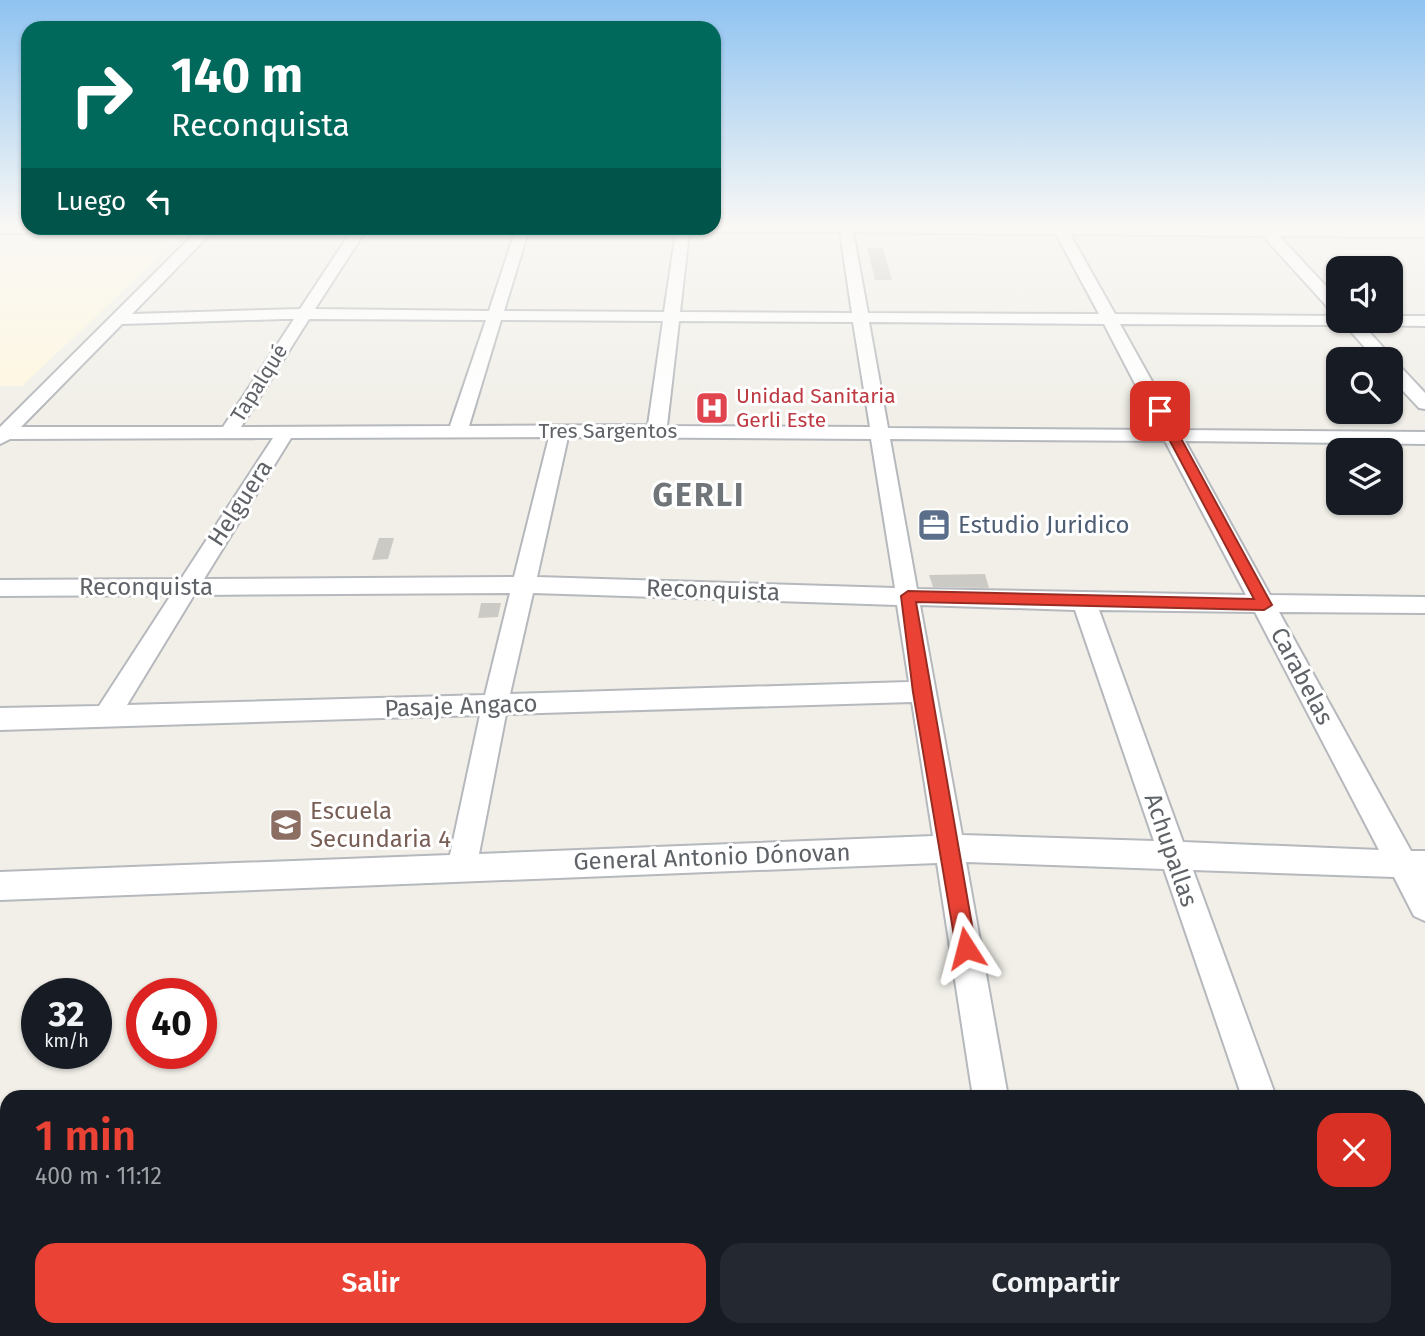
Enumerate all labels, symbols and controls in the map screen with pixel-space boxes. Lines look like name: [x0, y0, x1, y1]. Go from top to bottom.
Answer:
text: 140 m: [171, 46, 303, 105]
icon: right: [56, 49, 147, 140]
text: Reconquista: [171, 106, 350, 144]
icon: left: [140, 182, 178, 220]
text: Luego: [56, 186, 126, 217]
map controls: [1326, 256, 1403, 515]
button: sound: [1326, 256, 1403, 333]
street label: Tapalqué: [225, 339, 293, 427]
button: search: [1326, 347, 1403, 424]
pin: [1130, 381, 1190, 441]
place label: Unidad Sanitaria Gerli Este: [736, 383, 896, 433]
hospital icon: Unidad Sanitaria Gerli Este: [693, 389, 731, 427]
icon: arrive: [1141, 392, 1179, 430]
street label: Tres Sargentos: [539, 418, 678, 444]
button: layers: [1326, 438, 1403, 515]
street label: Helguera: [202, 455, 278, 551]
district label: GERLI: [652, 476, 746, 514]
office icon: Estudio Juridico: [915, 506, 953, 544]
place label: Estudio Juridico: [958, 511, 1130, 539]
street label: Reconquista: [79, 573, 213, 601]
street label: Reconquista: [645, 574, 781, 606]
street label: Carabelas: [1265, 623, 1339, 729]
street label: Pasaje Angaco: [384, 689, 538, 723]
street label: Achupallas: [1139, 790, 1203, 910]
place label: Escuela Secundaria 4: [310, 797, 451, 853]
school or university icon: Escuela Secundaria 4: [267, 806, 305, 844]
street label: General Antonio Dónovan: [573, 838, 851, 876]
position arrow: [929, 911, 1003, 985]
speed limit sign: 40: [126, 978, 217, 1069]
text: 32: [49, 993, 84, 1035]
text: km/h: [44, 1030, 89, 1052]
text: 1 min: [35, 1111, 136, 1161]
button: close: [1317, 1113, 1391, 1187]
text: 400 m · 11:12: [35, 1162, 162, 1190]
button: Salir: [35, 1243, 706, 1323]
button: Compartir: [720, 1243, 1391, 1323]

